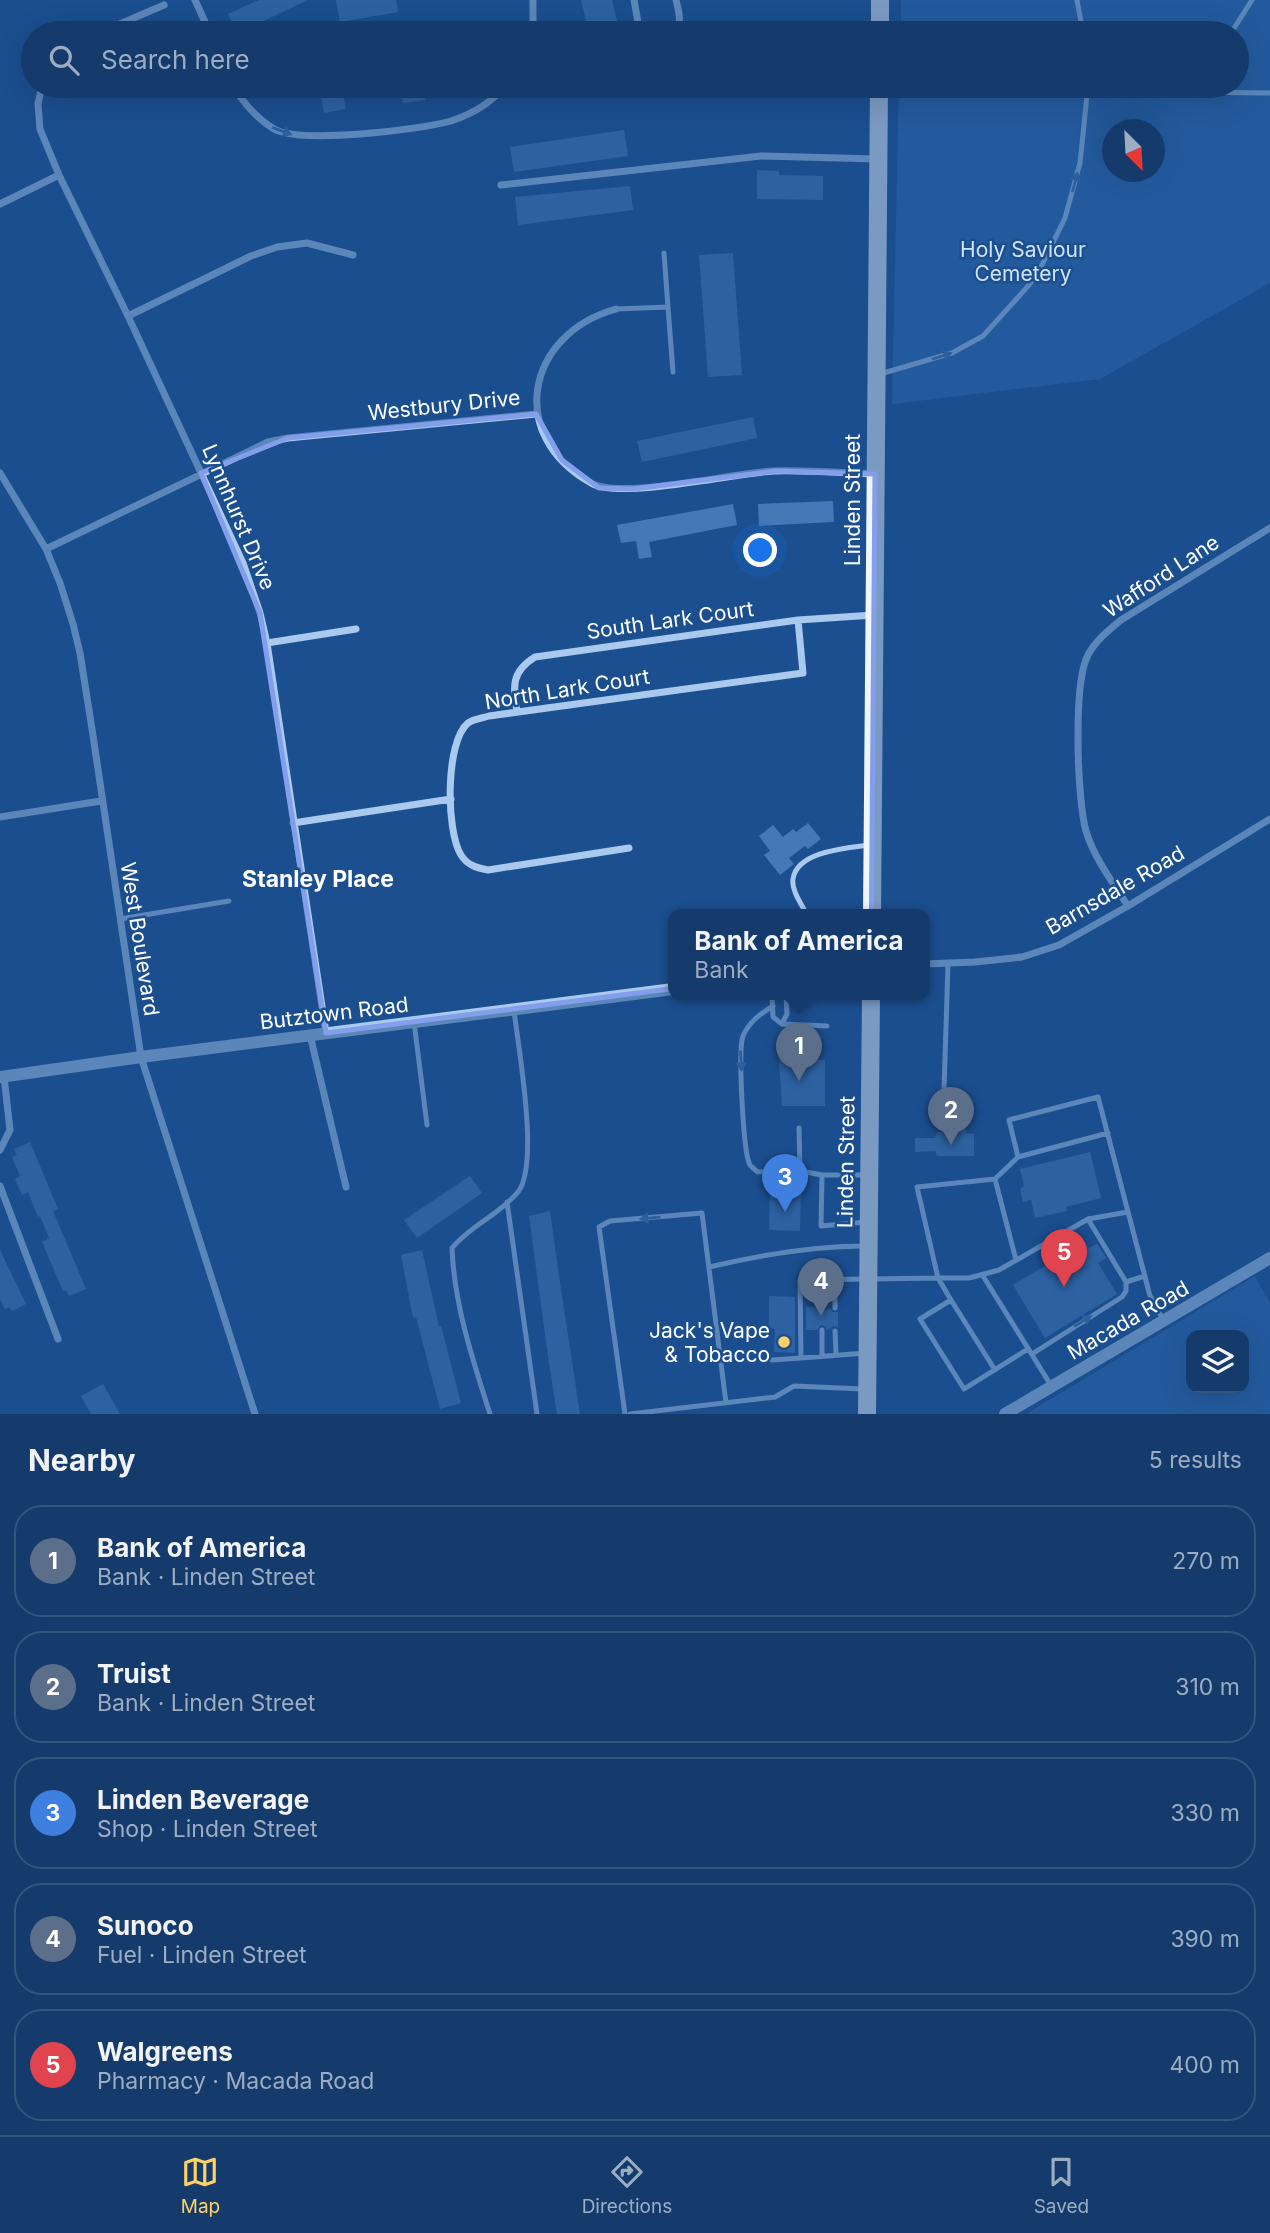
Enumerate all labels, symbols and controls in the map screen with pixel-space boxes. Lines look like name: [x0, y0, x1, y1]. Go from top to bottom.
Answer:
search box: [21, 21, 1249, 98]
icon: search: [45, 41, 83, 79]
text: Search here: [101, 44, 250, 75]
north arrow: [1102, 119, 1165, 182]
one-way arrow: [272, 125, 293, 136]
one-way arrow: [1070, 171, 1081, 193]
park label: Holy Saviour Cemetery: [960, 237, 1086, 286]
one-way arrow: [932, 350, 953, 361]
street label: Westbury Drive: [367, 385, 521, 425]
street label: Linden Street: [840, 434, 865, 566]
street label: Lynnhurst Drive: [197, 440, 281, 594]
street label: Wafford Lane: [1099, 529, 1223, 623]
your location: [743, 533, 777, 567]
street label: South Lark Court: [585, 596, 755, 644]
street label: North Lark Court: [483, 664, 651, 714]
street label: Barnsdale Road: [1041, 840, 1189, 940]
street label: West Boulevard: [116, 860, 164, 1018]
district label: Stanley Place: [242, 865, 394, 893]
popup: [668, 909, 930, 1000]
text: Bank of America: [694, 925, 904, 956]
text: Bank: [694, 956, 749, 984]
street label: Butztown Road: [258, 991, 410, 1035]
pin: 1: [776, 1023, 822, 1081]
one-way arrow: [736, 1050, 747, 1072]
pin: 2: [928, 1087, 974, 1145]
street label: Linden Street: [832, 1096, 860, 1228]
pin: 3: [762, 1154, 808, 1212]
one-way arrow: [639, 1213, 661, 1224]
pin: 5: [1041, 1229, 1087, 1287]
pin: 4: [798, 1258, 844, 1316]
street label: Macada Road: [1063, 1275, 1193, 1365]
one-way arrow: [1074, 1314, 1093, 1327]
place label: Jack's Vape & Tobacco: [649, 1318, 770, 1367]
map controls: [1186, 1330, 1249, 1393]
button: layers: [1186, 1330, 1249, 1393]
marker: Jack's Vape & Tobacco: [776, 1334, 792, 1350]
text: Nearby: [28, 1442, 136, 1478]
text: 5 results: [1149, 1446, 1242, 1474]
text: Bank of America: [97, 1532, 306, 1563]
text: 1: [48, 1547, 58, 1575]
text: 270 m: [1172, 1547, 1240, 1575]
text: Bank · Linden Street: [97, 1563, 315, 1591]
text: Truist: [97, 1658, 171, 1689]
text: 2: [46, 1673, 60, 1701]
text: 310 m: [1175, 1673, 1240, 1701]
text: Bank · Linden Street: [97, 1689, 315, 1717]
text: Linden Beverage: [97, 1784, 309, 1815]
text: 3: [46, 1799, 60, 1827]
text: 330 m: [1170, 1799, 1240, 1827]
text: Shop · Linden Street: [97, 1815, 317, 1843]
text: Sunoco: [97, 1910, 194, 1941]
text: 4: [45, 1925, 61, 1953]
text: 390 m: [1170, 1925, 1240, 1953]
text: Fuel · Linden Street: [97, 1941, 307, 1969]
text: Walgreens: [97, 2036, 233, 2067]
text: 5: [46, 2051, 60, 2079]
text: 400 m: [1170, 2051, 1240, 2079]
text: Pharmacy · Macada Road: [97, 2067, 374, 2095]
tab: Map: [181, 2153, 220, 2218]
tab: Directions: [582, 2153, 672, 2218]
tab: Saved: [1034, 2153, 1089, 2218]

